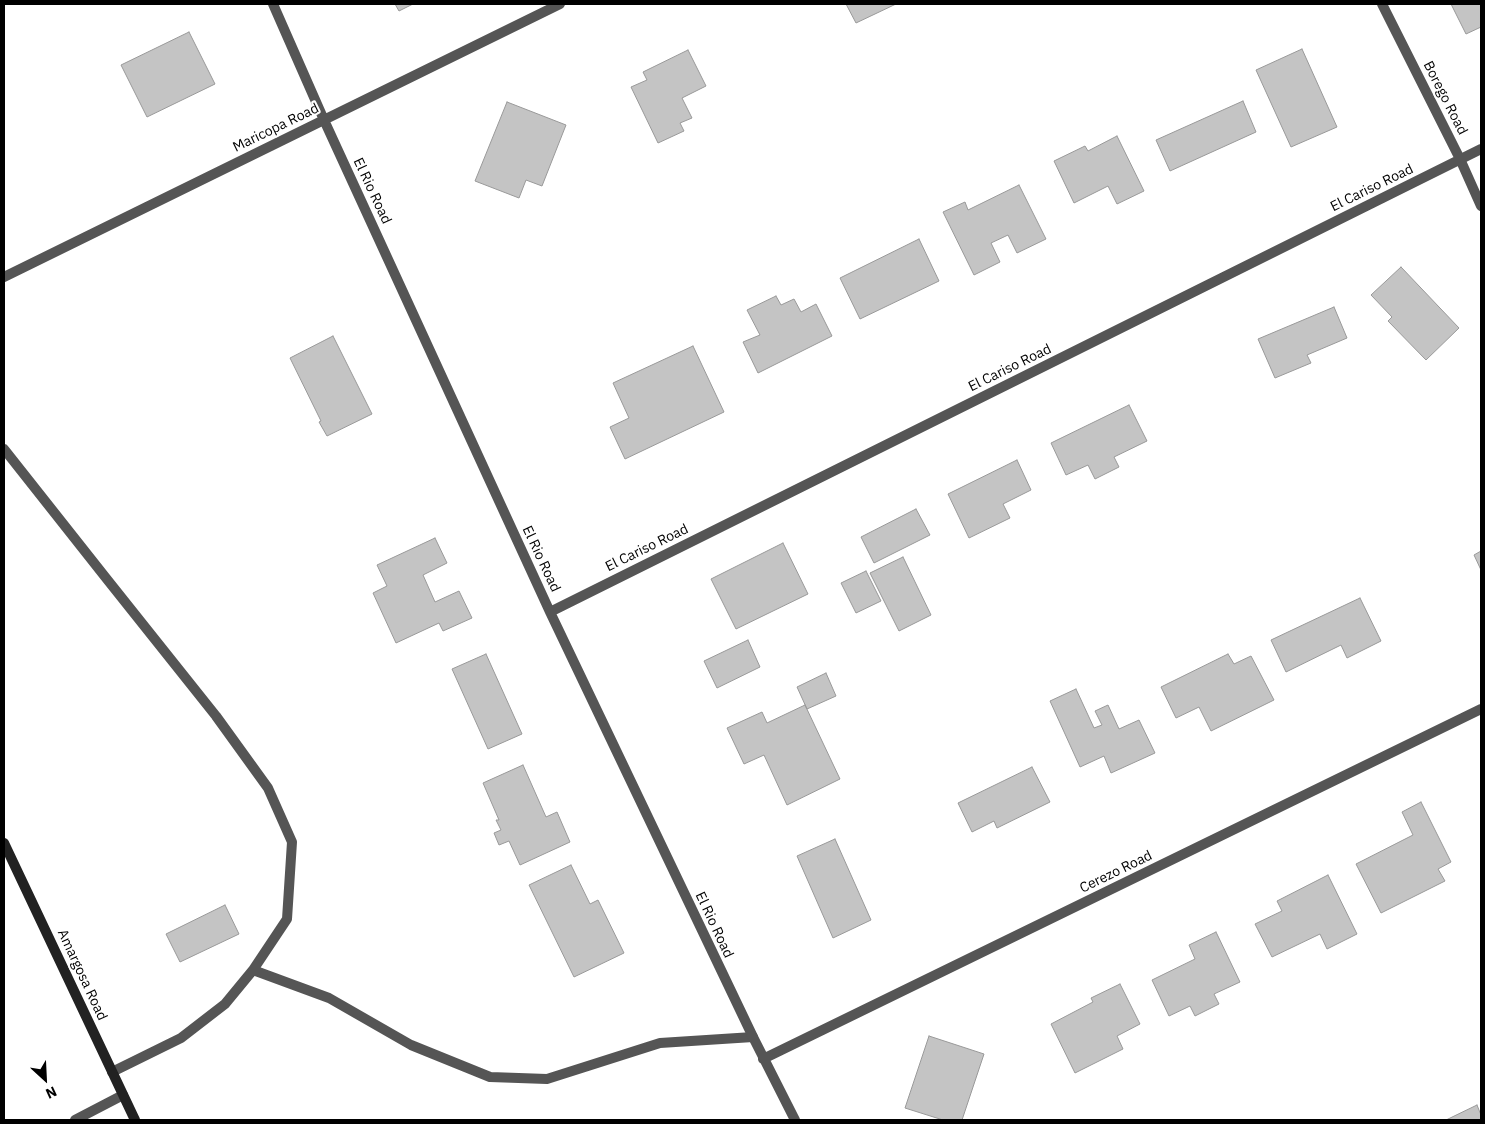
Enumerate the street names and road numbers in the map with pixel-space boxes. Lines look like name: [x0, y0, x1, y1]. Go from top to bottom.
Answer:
street label: Borego Road: [1419, 58, 1471, 138]
street label: Maricopa Road: [230, 100, 322, 156]
street label: El Rio Road: [349, 155, 395, 227]
street label: El Cariso Road: [1328, 161, 1416, 215]
street label: El Cariso Road: [966, 341, 1054, 395]
street label: El Cariso Road: [603, 521, 691, 575]
street label: El Rio Road: [518, 523, 564, 595]
street label: Cerezo Road: [1077, 847, 1155, 897]
street label: El Rio Road: [691, 889, 737, 961]
street label: Amargosa Road: [54, 927, 110, 1023]

